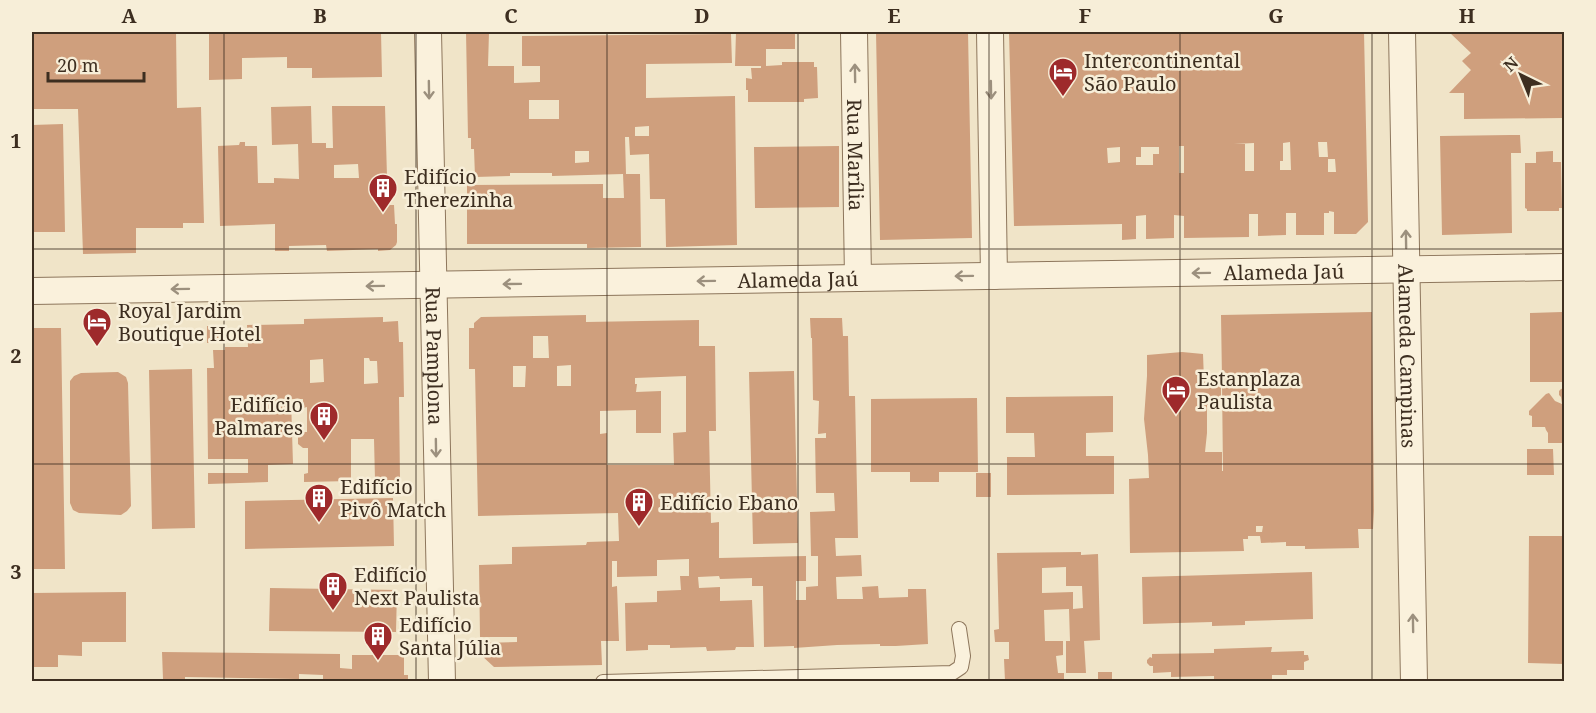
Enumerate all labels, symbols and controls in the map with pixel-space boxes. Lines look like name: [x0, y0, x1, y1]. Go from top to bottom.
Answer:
text: A: [121, 2, 137, 29]
text: B: [313, 2, 327, 29]
text: C: [504, 2, 518, 29]
text: D: [694, 2, 710, 29]
text: E: [887, 2, 901, 29]
text: F: [1079, 2, 1091, 29]
text: G: [1268, 2, 1284, 29]
text: H: [1459, 2, 1475, 29]
scale bar: [48, 45, 144, 83]
north arrow: [1491, 45, 1551, 105]
place label: Intercontinental São Paulo: [1084, 47, 1240, 97]
text: N: [1499, 51, 1523, 76]
text: 20 m: [57, 53, 99, 77]
hotel icon: Intercontinental São Paulo: [1047, 56, 1079, 98]
one-way arrow: [849, 63, 861, 83]
one-way arrow: [423, 79, 435, 99]
one-way arrow: [985, 79, 997, 99]
street label: Rua Marília: [842, 99, 870, 211]
text: 1: [10, 127, 22, 154]
place label: Edifício Therezinha: [404, 163, 513, 213]
building icon: Edifício Therezinha: [367, 172, 399, 214]
one-way arrow: [1400, 230, 1412, 250]
street label: Alameda Jaú: [1223, 257, 1345, 286]
street label: Alameda Campinas: [1393, 264, 1423, 448]
street label: Alameda Jaú: [737, 265, 859, 293]
one-way arrow: [1192, 267, 1212, 278]
one-way arrow: [955, 271, 975, 282]
one-way arrow: [697, 275, 717, 286]
one-way arrow: [502, 278, 522, 290]
one-way arrow: [365, 280, 385, 292]
one-way arrow: [170, 283, 190, 295]
street label: Rua Pamplona: [420, 286, 450, 426]
place label: Royal Jardim Boutique Hotel: [118, 297, 261, 347]
hotel icon: Royal Jardim Boutique Hotel: [81, 306, 113, 348]
text: 2: [10, 342, 22, 369]
place label: Estanplaza Paulista: [1197, 365, 1301, 415]
hotel icon: Estanplaza Paulista: [1160, 374, 1192, 416]
place label: Edifício Palmares: [214, 391, 303, 441]
building icon: Edifício Palmares: [308, 400, 340, 442]
one-way arrow: [431, 438, 442, 458]
place label: Edifício Pivô Match: [340, 473, 447, 523]
building icon: Edifício Pivô Match: [303, 482, 335, 524]
building icon: Edifício Ebano: [623, 486, 655, 528]
place label: Edifício Ebano: [660, 489, 798, 516]
text: 3: [10, 558, 22, 585]
place label: Edifício Next Paulista: [354, 561, 480, 611]
building icon: Edifício Next Paulista: [317, 570, 349, 612]
place label: Edifício Santa Júlia: [399, 611, 501, 661]
one-way arrow: [1407, 614, 1419, 634]
building icon: Edifício Santa Júlia: [362, 620, 394, 662]

